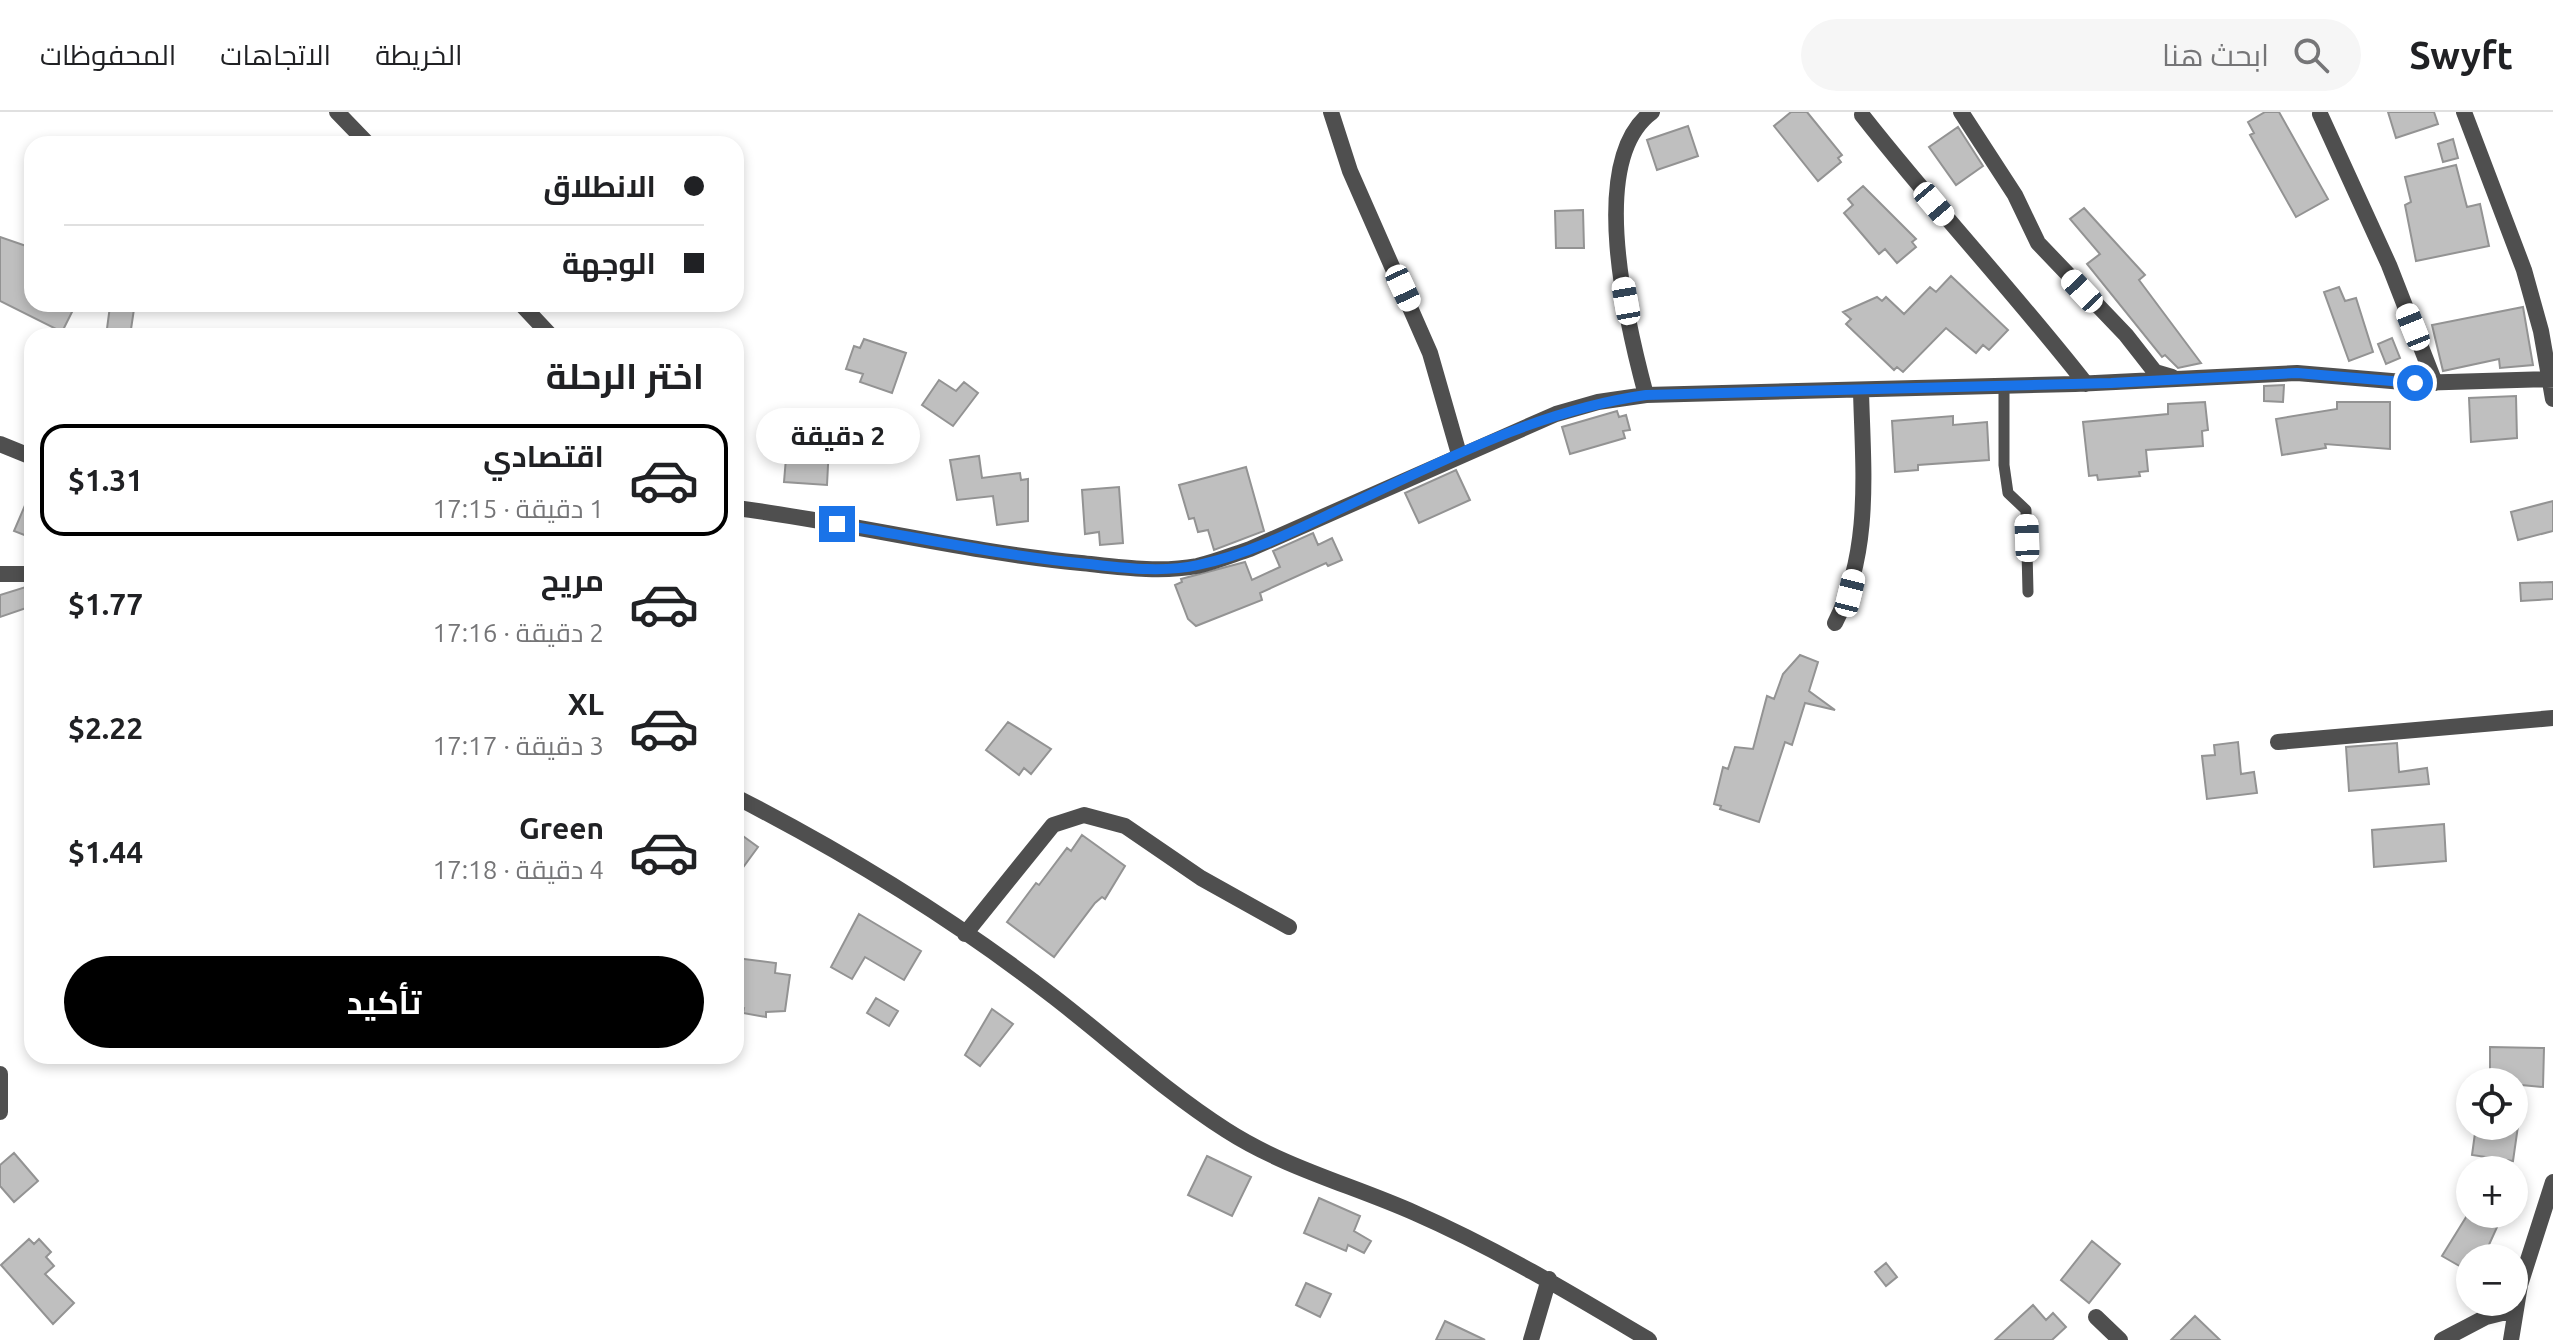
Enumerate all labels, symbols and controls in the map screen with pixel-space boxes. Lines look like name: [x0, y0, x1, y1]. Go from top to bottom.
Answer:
search box: [1801, 19, 2361, 91]
icon: search: [2289, 33, 2333, 77]
text: Swyft: [2409, 34, 2513, 76]
text: ابحث هنا: [2162, 38, 2269, 72]
text: المحفوظات: [40, 39, 176, 70]
text: الاتجاهات: [220, 39, 331, 70]
text: الخريطة: [375, 39, 463, 70]
text: الانطلاق: [543, 169, 656, 203]
car: [1909, 178, 1959, 230]
text: الوجهة: [562, 246, 656, 280]
car: [1382, 261, 1424, 315]
car: [2057, 265, 2107, 317]
car: [1610, 275, 1642, 327]
car: [2393, 300, 2433, 354]
text: اختر الرحلة: [546, 355, 704, 396]
route start: [2397, 365, 2433, 401]
callout: 2 دقيقة: [755, 408, 919, 464]
text: 2 دقيقة: [791, 421, 885, 450]
text: اقتصادي: [483, 439, 604, 473]
icon: car: [628, 444, 700, 516]
text: $1.31: [68, 463, 143, 497]
text: 1 دقيقة · 17:15: [432, 494, 604, 523]
route end: [819, 506, 855, 542]
car: [2014, 514, 2040, 562]
text: مريح: [541, 563, 604, 597]
car: [1833, 567, 1867, 619]
icon: car: [628, 568, 700, 640]
text: $1.77: [68, 587, 143, 621]
text: 2 دقيقة · 17:16: [432, 618, 604, 647]
text: XL: [568, 687, 604, 721]
icon: car: [628, 692, 700, 764]
text: $2.22: [68, 711, 143, 745]
text: 3 دقيقة · 17:17: [432, 731, 604, 760]
text: Green: [519, 811, 604, 845]
icon: car: [628, 816, 700, 888]
text: $1.44: [68, 835, 143, 869]
text: 4 دقيقة · 17:18: [432, 855, 604, 884]
button: تأكيد: [64, 956, 704, 1048]
map controls: [2456, 1068, 2528, 1316]
button: locate: [2456, 1068, 2528, 1140]
button: +: [2456, 1156, 2528, 1228]
button: −: [2456, 1244, 2528, 1316]

